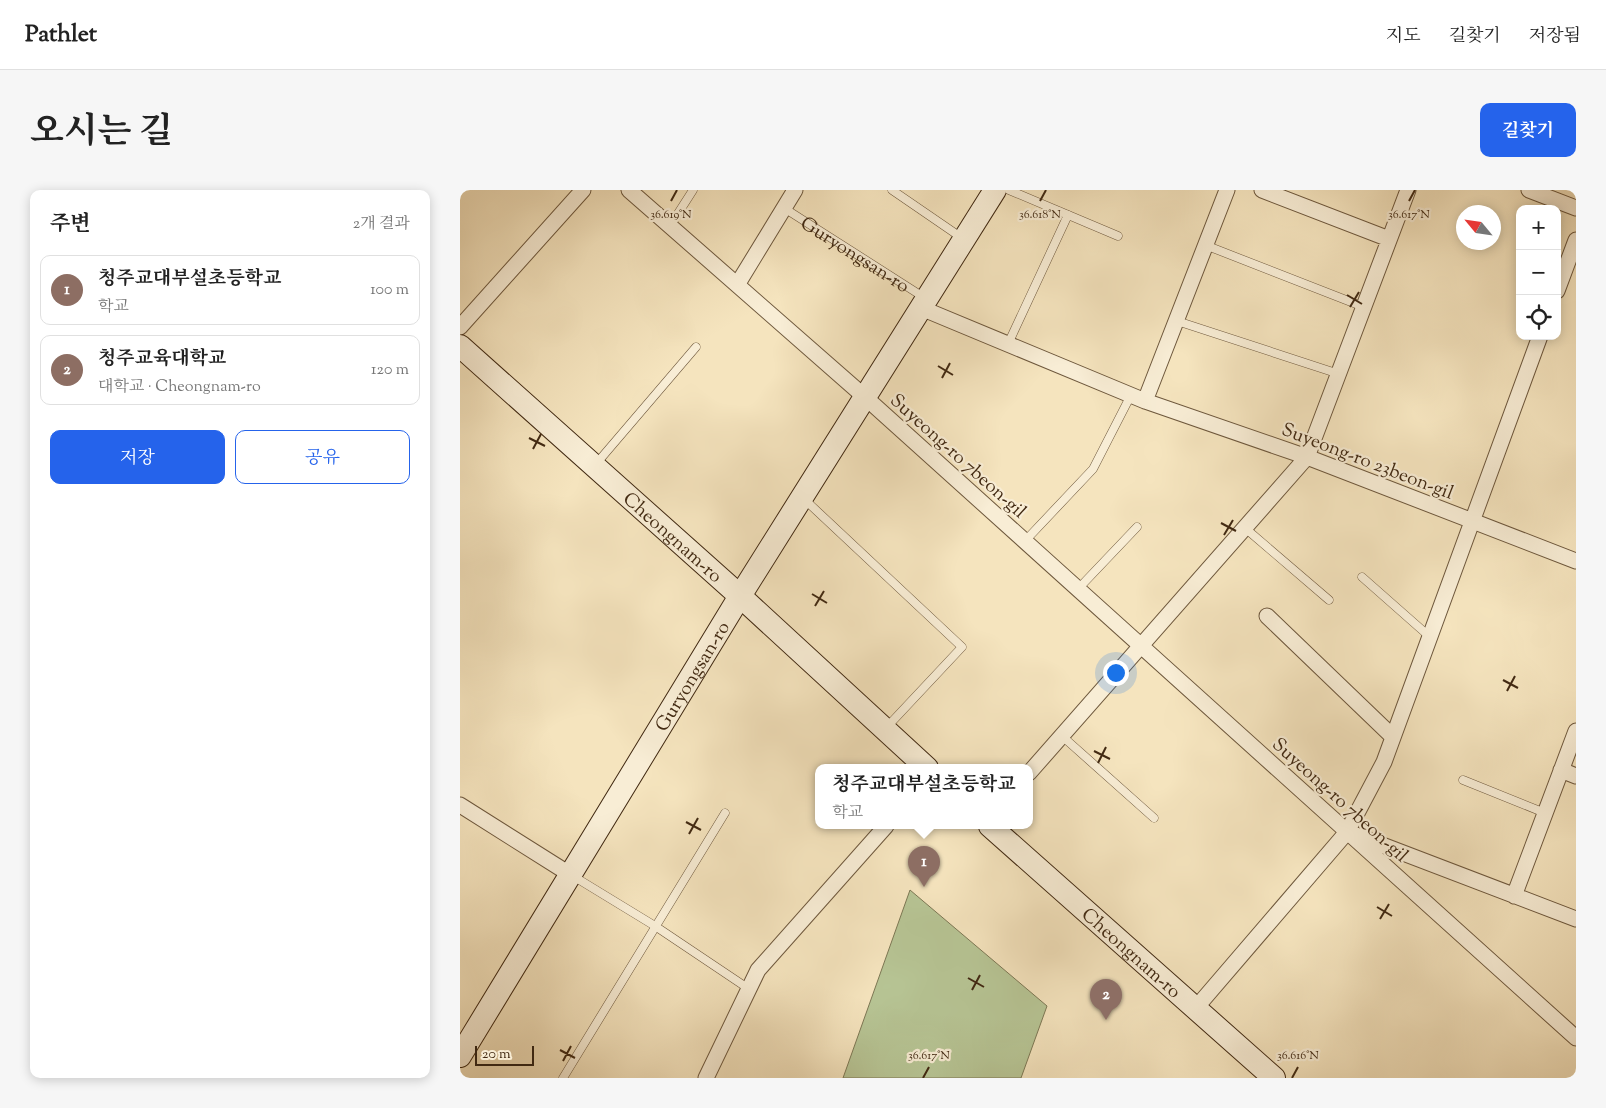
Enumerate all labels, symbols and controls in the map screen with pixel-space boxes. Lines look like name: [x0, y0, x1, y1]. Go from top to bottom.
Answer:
text: Pathlet: [25, 18, 97, 52]
text: 지도: [1386, 24, 1421, 50]
text: 길찾기: [1449, 24, 1501, 50]
text: 저장됨: [1529, 24, 1581, 50]
button: 길찾기: [1480, 103, 1576, 157]
text: 오시는 길: [30, 108, 173, 159]
north arrow: [1456, 205, 1501, 250]
map controls: [1516, 205, 1561, 340]
button: +: [1516, 205, 1561, 250]
text: 36.619°N: [650, 206, 692, 224]
text: 36.618°N: [1019, 206, 1061, 224]
text: 36.617°N: [1388, 206, 1430, 224]
text: 주변: [50, 210, 91, 240]
street label: Guryongsan-ro: [794, 211, 914, 301]
text: 2개 결과: [353, 213, 410, 236]
button: −: [1516, 250, 1561, 295]
text: 청주교대부설초등학교: [98, 266, 282, 293]
text: 1: [64, 279, 70, 302]
text: 100 m: [370, 279, 409, 302]
button: locate: [1516, 295, 1561, 340]
text: 학교: [98, 296, 129, 319]
text: 청주교육대학교: [98, 346, 226, 373]
text: 2: [63, 359, 71, 382]
text: 120 m: [371, 359, 409, 382]
text: 대학교 · Cheongnam-ro: [98, 376, 261, 399]
street label: Suyeong-ro 7beon-gil: [883, 388, 1031, 526]
street label: Suyeong-ro 23beon-gil: [1277, 417, 1457, 508]
button: 저장: [50, 430, 225, 484]
button: 공유: [235, 430, 410, 484]
street label: Cheongnam-ro: [616, 486, 727, 590]
street label: Guryongsan-ro: [650, 617, 737, 737]
your location: [1103, 660, 1129, 686]
street label: Suyeong-ro 7beon-gil: [1265, 732, 1413, 870]
popup: [815, 764, 1033, 829]
text: 청주교대부설초등학교: [832, 772, 1016, 799]
text: 학교: [832, 802, 863, 825]
pin: 1: [908, 846, 940, 887]
street label: Cheongnam-ro: [1075, 902, 1186, 1006]
pin: 2: [1090, 979, 1122, 1020]
scale bar: [475, 1043, 534, 1066]
text: 20 m: [482, 1045, 511, 1065]
text: 36.617°N: [908, 1047, 950, 1065]
text: 36.616°N: [1277, 1047, 1319, 1065]

